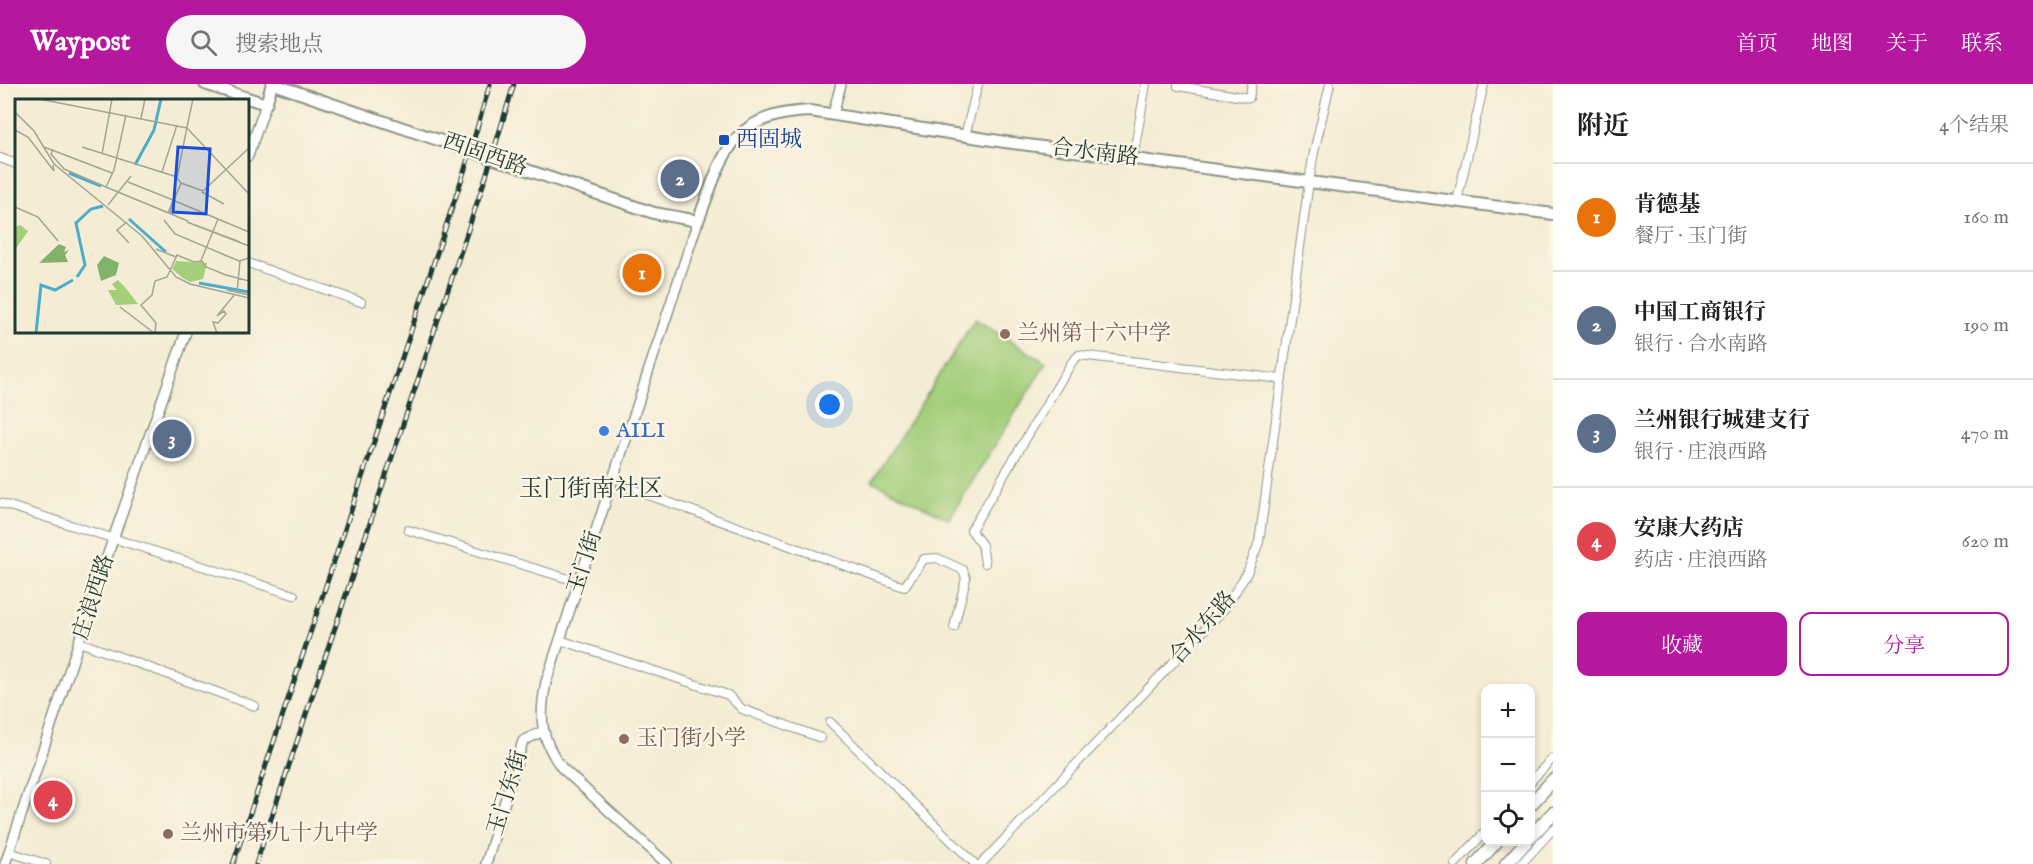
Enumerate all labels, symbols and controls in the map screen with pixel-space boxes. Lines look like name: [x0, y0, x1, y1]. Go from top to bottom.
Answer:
search box: [166, 15, 586, 69]
text: Waypost: [30, 25, 130, 60]
icon: search: [187, 26, 220, 59]
text: 搜索地点: [235, 31, 323, 59]
text: 首页: [1736, 31, 1778, 58]
text: 地图: [1811, 31, 1853, 58]
text: 关于: [1886, 31, 1928, 58]
text: 联系: [1961, 31, 2003, 58]
inset map: [15, 99, 249, 333]
text: 附近: [1577, 110, 1629, 143]
text: 4个结果: [1939, 113, 2009, 138]
place label: 西固城: [736, 126, 802, 154]
street label: 西固西路: [439, 127, 531, 183]
marker: 西固城: [717, 133, 731, 147]
street label: 合水南路: [1050, 134, 1140, 172]
pin: 2: [660, 156, 700, 202]
text: 肯德基: [1634, 191, 1700, 219]
text: 1: [1593, 205, 1600, 230]
text: 160 m: [1963, 205, 2009, 230]
text: 餐厅 · 玉门街: [1634, 224, 1747, 249]
pin: 1: [622, 250, 662, 296]
text: 中国工商银行: [1634, 299, 1766, 327]
text: 2: [1592, 313, 1601, 338]
text: 190 m: [1963, 313, 2009, 338]
place label: 兰州第十六中学: [1017, 320, 1171, 348]
marker: 兰州第十六中学: [998, 327, 1012, 341]
text: 银行 · 合水南路: [1634, 332, 1767, 357]
your location: [815, 390, 844, 419]
text: 兰州银行城建支行: [1634, 407, 1810, 435]
pin: 3: [152, 416, 192, 462]
place label: AILI: [615, 417, 665, 445]
text: 3: [1593, 421, 1600, 446]
text: 470 m: [1961, 421, 2009, 446]
marker: AILI: [597, 424, 611, 438]
text: 银行 · 庄浪西路: [1634, 440, 1767, 465]
district label: 玉门街南社区: [519, 474, 663, 505]
text: 安康大药店: [1634, 515, 1744, 543]
street label: 玉门街: [561, 527, 609, 599]
text: 4: [1592, 529, 1601, 554]
text: 620 m: [1962, 529, 2009, 554]
text: 药店 · 庄浪西路: [1634, 548, 1767, 573]
street label: 庄浪西路: [67, 551, 121, 643]
street label: 合水东路: [1164, 586, 1242, 670]
button: 收藏: [1577, 612, 1787, 676]
button: 分享: [1799, 612, 2009, 676]
map controls: [1481, 684, 1535, 846]
button: +: [1481, 684, 1535, 738]
place label: 玉门街小学: [636, 725, 746, 753]
marker: 玉门街小学: [617, 732, 631, 746]
button: −: [1481, 738, 1535, 792]
street label: 玉门东街: [482, 747, 534, 839]
pin: 4: [34, 778, 72, 822]
button: locate: [1481, 792, 1535, 846]
place label: 兰州市第九十九中学: [180, 820, 378, 848]
marker: 兰州市第九十九中学: [161, 827, 175, 841]

